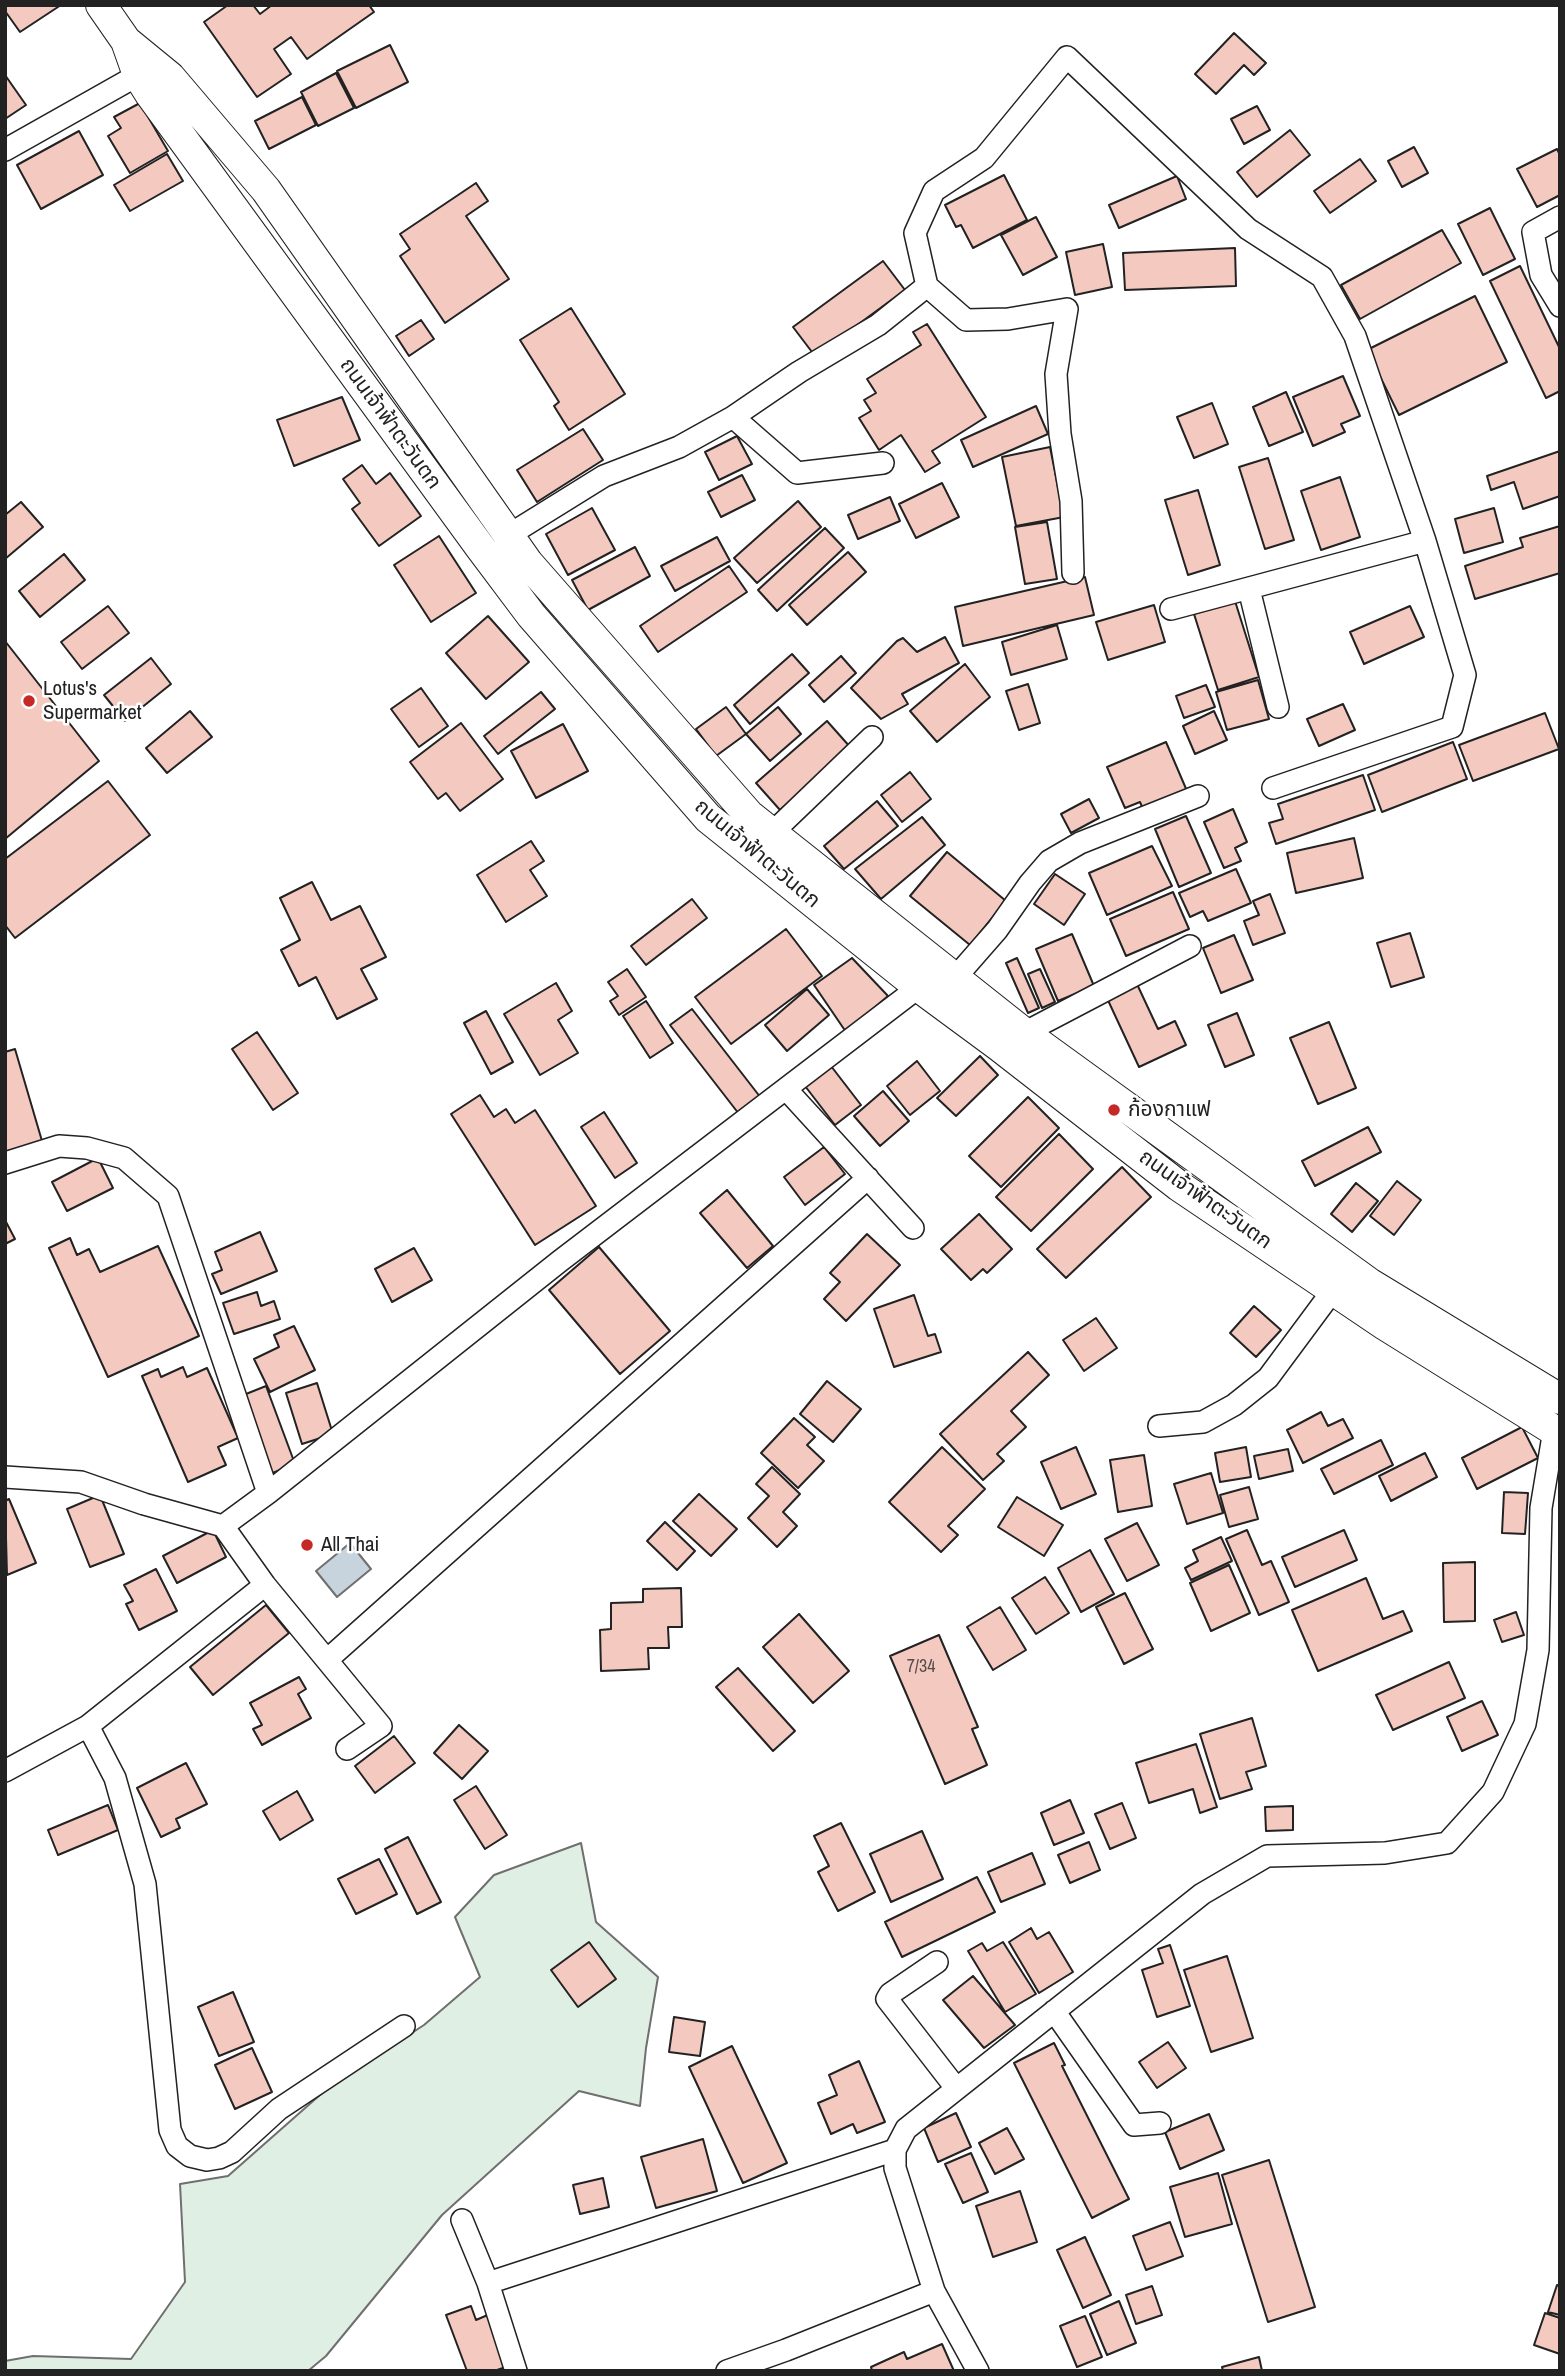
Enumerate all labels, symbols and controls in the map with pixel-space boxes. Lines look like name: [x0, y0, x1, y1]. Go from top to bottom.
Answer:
street label: ถนนเจ้าฟ้าตะวันตก: [334, 353, 446, 495]
place label: Lotus's Supermarket: [43, 676, 142, 726]
marker: Lotus's Supermarket: [21, 693, 37, 709]
street label: ถนนเจ้าฟ้าตะวันตก: [689, 794, 825, 914]
place label: ก้องกาแฟ: [1128, 1097, 1211, 1123]
marker: ก้องกาแฟ: [1106, 1102, 1122, 1118]
street label: ถนนเจ้าฟ้าตะวันตก: [1134, 1145, 1276, 1255]
place label: All Thai: [321, 1532, 379, 1558]
marker: All Thai: [299, 1537, 315, 1553]
house number: 7/34: [907, 1656, 935, 1678]

